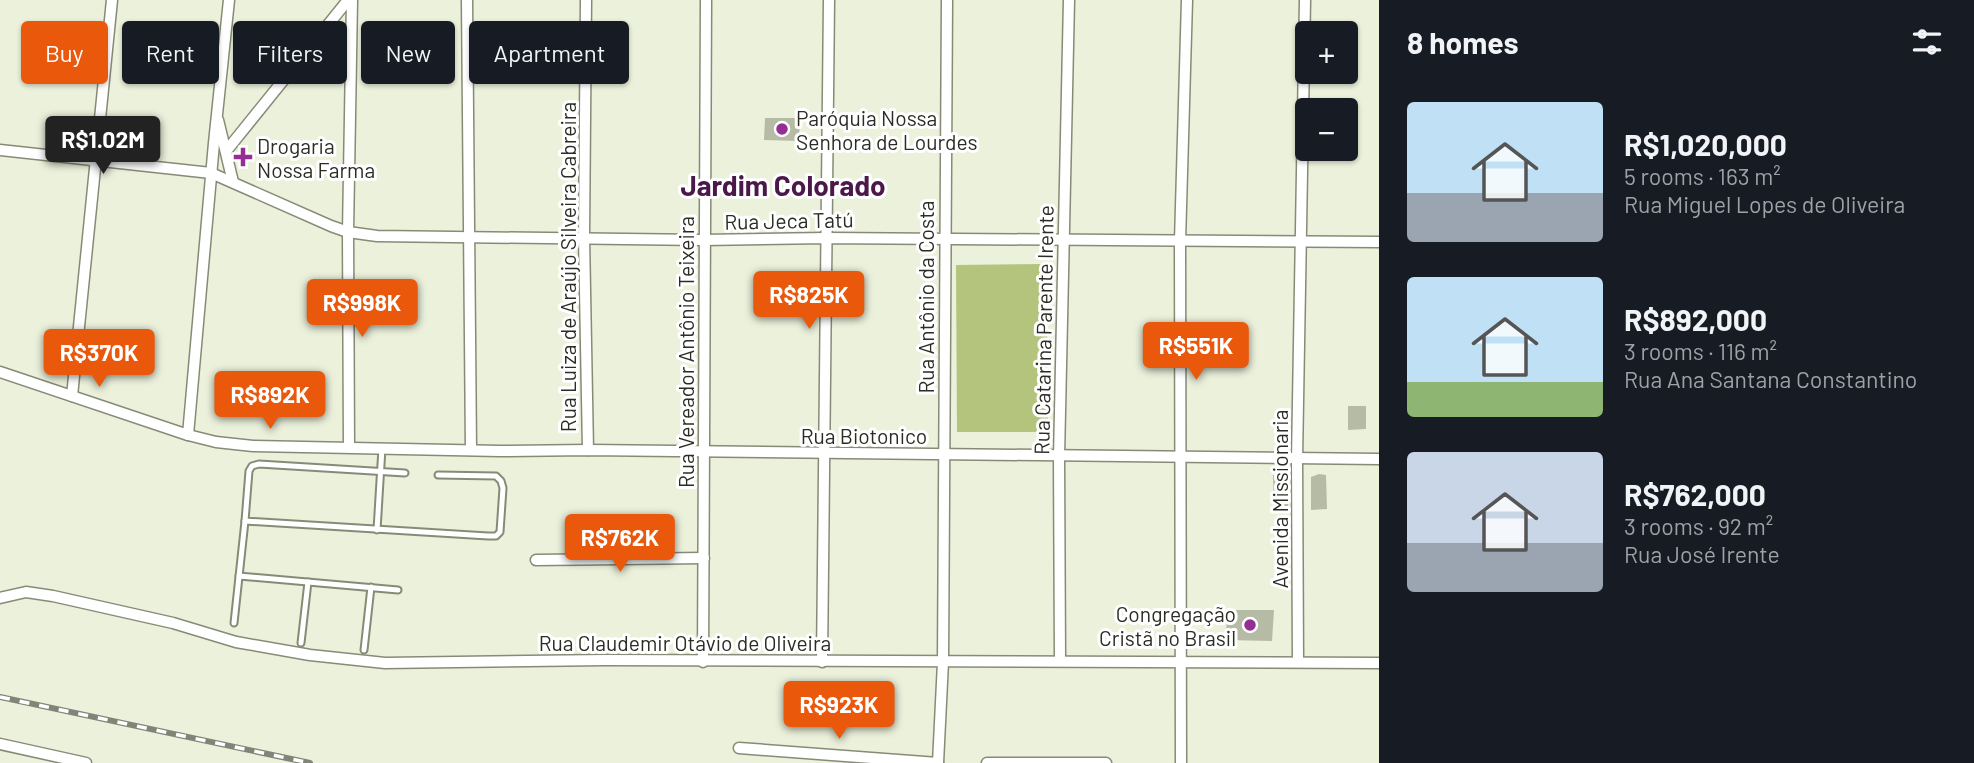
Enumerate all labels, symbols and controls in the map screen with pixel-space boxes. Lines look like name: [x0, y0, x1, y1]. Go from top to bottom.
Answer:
chip: Buy: [21, 21, 108, 84]
chip: Rent: [122, 21, 219, 84]
chip: Filters: [233, 21, 347, 84]
chip: New: [361, 21, 455, 84]
chip: Apartment: [469, 21, 629, 84]
map controls: [1295, 21, 1358, 161]
button: +: [1295, 21, 1358, 84]
icon: filters: [1908, 23, 1946, 61]
text: 8 homes: [1407, 24, 1518, 60]
button: −: [1295, 98, 1358, 161]
street label: Rua Luiza de Araújo Silveira Cabreira: [555, 102, 580, 432]
place label: Paróquia Nossa Senhora de Lourdes: [796, 105, 978, 154]
pin: R$1.02M: [38, 116, 168, 176]
marker: Paróquia Nossa Senhora de Lourdes: [774, 121, 790, 137]
text: R$1.02M: [61, 125, 145, 153]
text: R$1,020,000: [1624, 126, 1787, 162]
icon: home: [1463, 130, 1547, 214]
place label: Drogaria Nossa Farma: [257, 133, 375, 182]
marker: Drogaria Nossa Farma: [235, 149, 251, 165]
text: 5 rooms · 163 m²: [1624, 162, 1781, 190]
district label: Jardim Colorado: [680, 168, 886, 202]
text: Rua Miguel Lopes de Oliveira: [1624, 190, 1905, 218]
street label: Rua Antônio da Costa: [913, 200, 938, 394]
street label: Rua Catarina Parente Irente: [1028, 205, 1058, 455]
street label: Rua Jeca Tatú: [724, 206, 854, 234]
street label: Rua Vereador Antônio Teixeira: [673, 216, 698, 488]
pin: R$825K: [752, 272, 866, 331]
pin: R$998K: [305, 280, 419, 339]
text: R$825K: [769, 280, 849, 308]
text: R$998K: [323, 288, 401, 316]
text: R$892,000: [1624, 301, 1767, 337]
icon: home: [1463, 305, 1547, 389]
pin: R$551K: [1139, 322, 1253, 382]
pin: R$370K: [42, 330, 156, 389]
text: R$551K: [1159, 331, 1233, 359]
text: 3 rooms · 116 m²: [1624, 337, 1777, 365]
text: R$370K: [60, 338, 138, 366]
text: Rua Ana Santana Constantino: [1624, 365, 1917, 393]
pin: R$892K: [213, 372, 327, 431]
text: R$892K: [230, 380, 310, 408]
street label: Avenida Missionaria: [1267, 410, 1292, 588]
street label: Rua Biotonico: [801, 423, 927, 448]
text: R$762,000: [1624, 476, 1766, 512]
icon: home: [1463, 480, 1547, 564]
text: 3 rooms · 92 m²: [1624, 512, 1773, 540]
pin: R$762K: [563, 514, 677, 574]
text: R$762K: [581, 523, 659, 551]
text: Rua José Irente: [1624, 540, 1780, 568]
place label: Congregação Cristã no Brasil: [1099, 601, 1236, 650]
marker: Congregação Cristã no Brasil: [1242, 617, 1258, 633]
street label: Rua Claudemir Otávio de Oliveira: [539, 630, 831, 655]
pin: R$923K: [782, 682, 896, 741]
text: R$923K: [800, 690, 878, 718]

